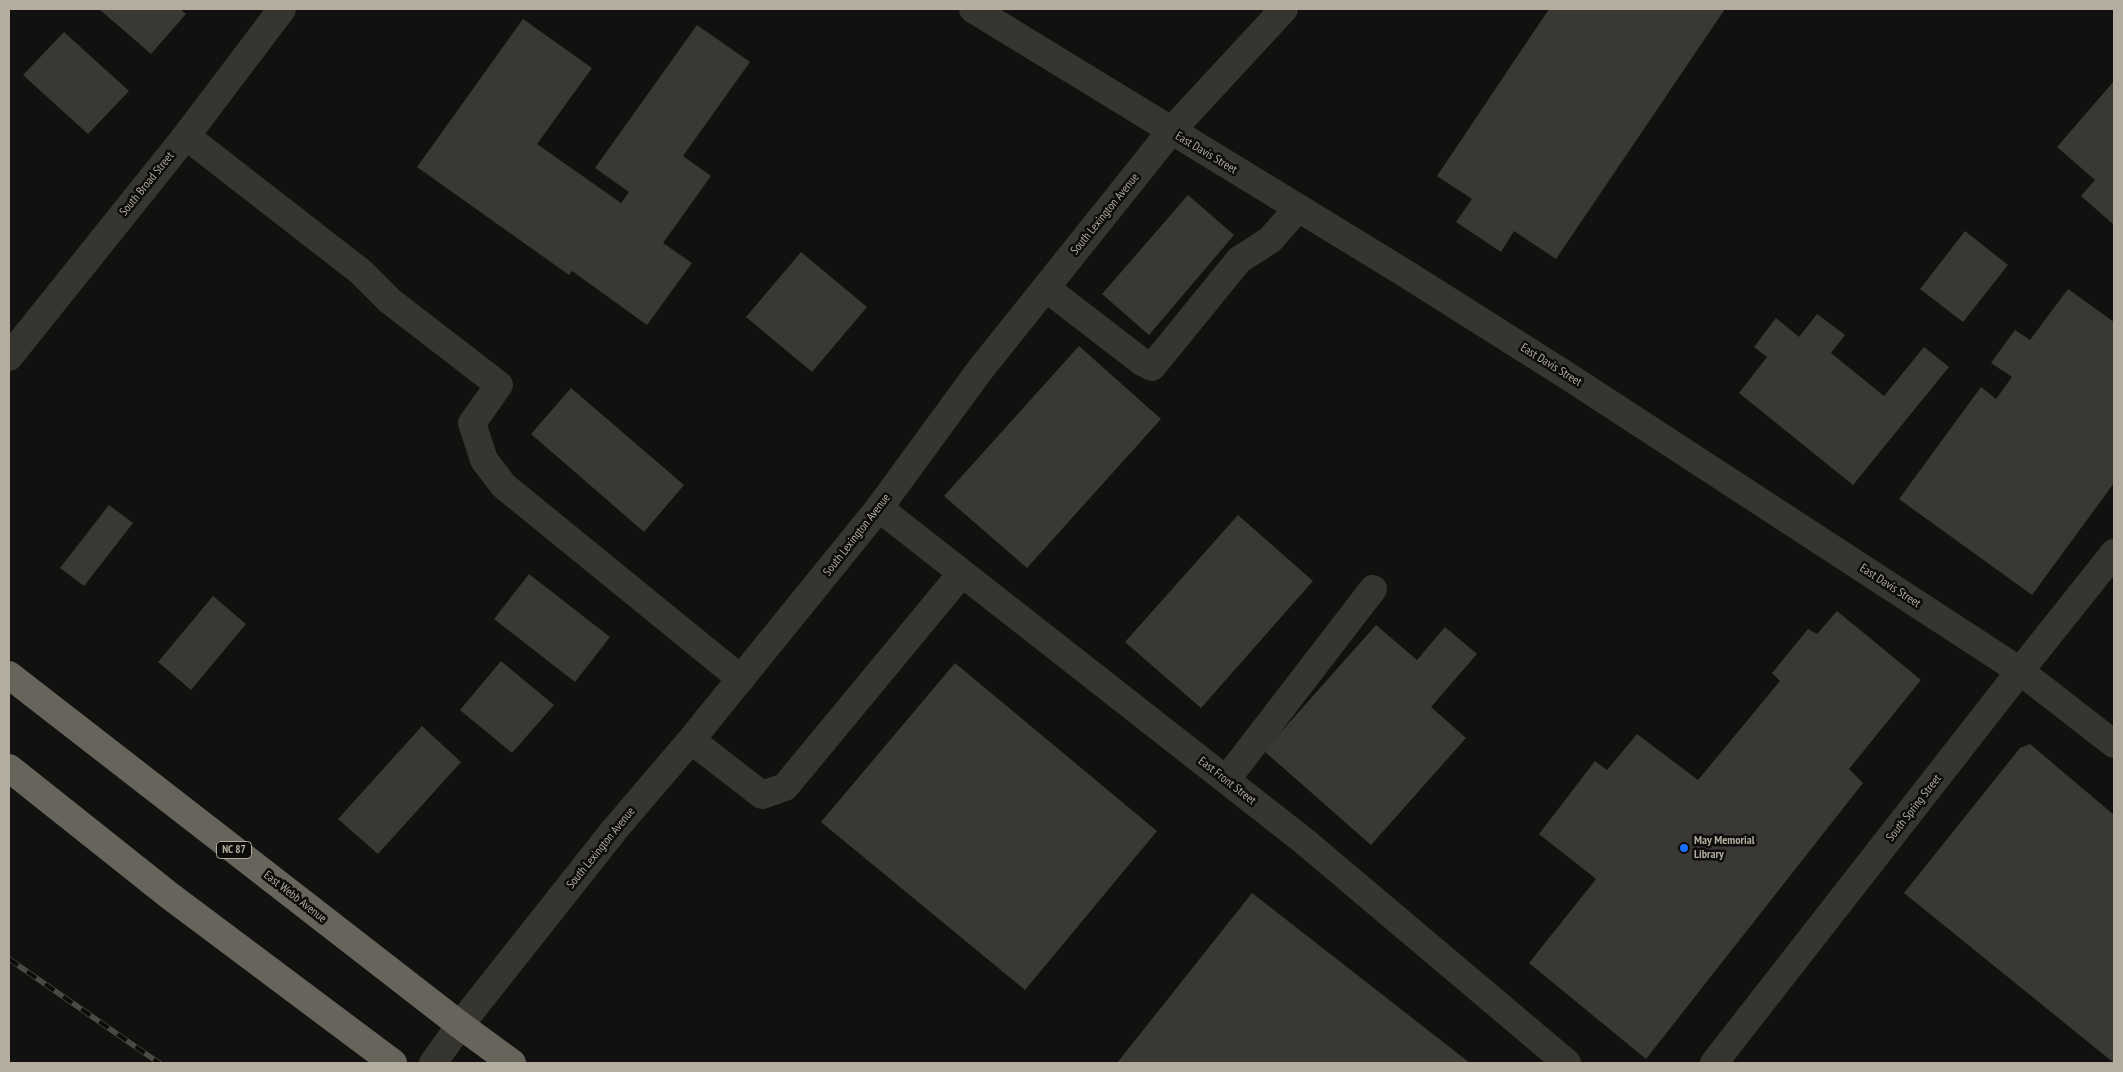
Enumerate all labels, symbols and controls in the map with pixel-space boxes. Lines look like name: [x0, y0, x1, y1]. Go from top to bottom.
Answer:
street label: East Davis Street: [1172, 129, 1240, 177]
street label: South Broad Street: [117, 149, 177, 219]
street label: South Lexington Avenue: [1068, 170, 1142, 258]
street label: East Davis Street: [1518, 340, 1584, 390]
street label: South Lexington Avenue: [820, 491, 894, 579]
street label: East Davis Street: [1857, 561, 1923, 611]
street label: East Front Street: [1195, 754, 1259, 808]
street label: South Spring Street: [1883, 772, 1945, 844]
street label: South Lexington Avenue: [564, 804, 638, 892]
place label: May Memorial Library: [1694, 834, 1755, 862]
road number: NC 87: [216, 842, 252, 858]
marker: May Memorial Library: [1678, 842, 1690, 854]
street label: East Webb Avenue: [261, 868, 329, 926]

